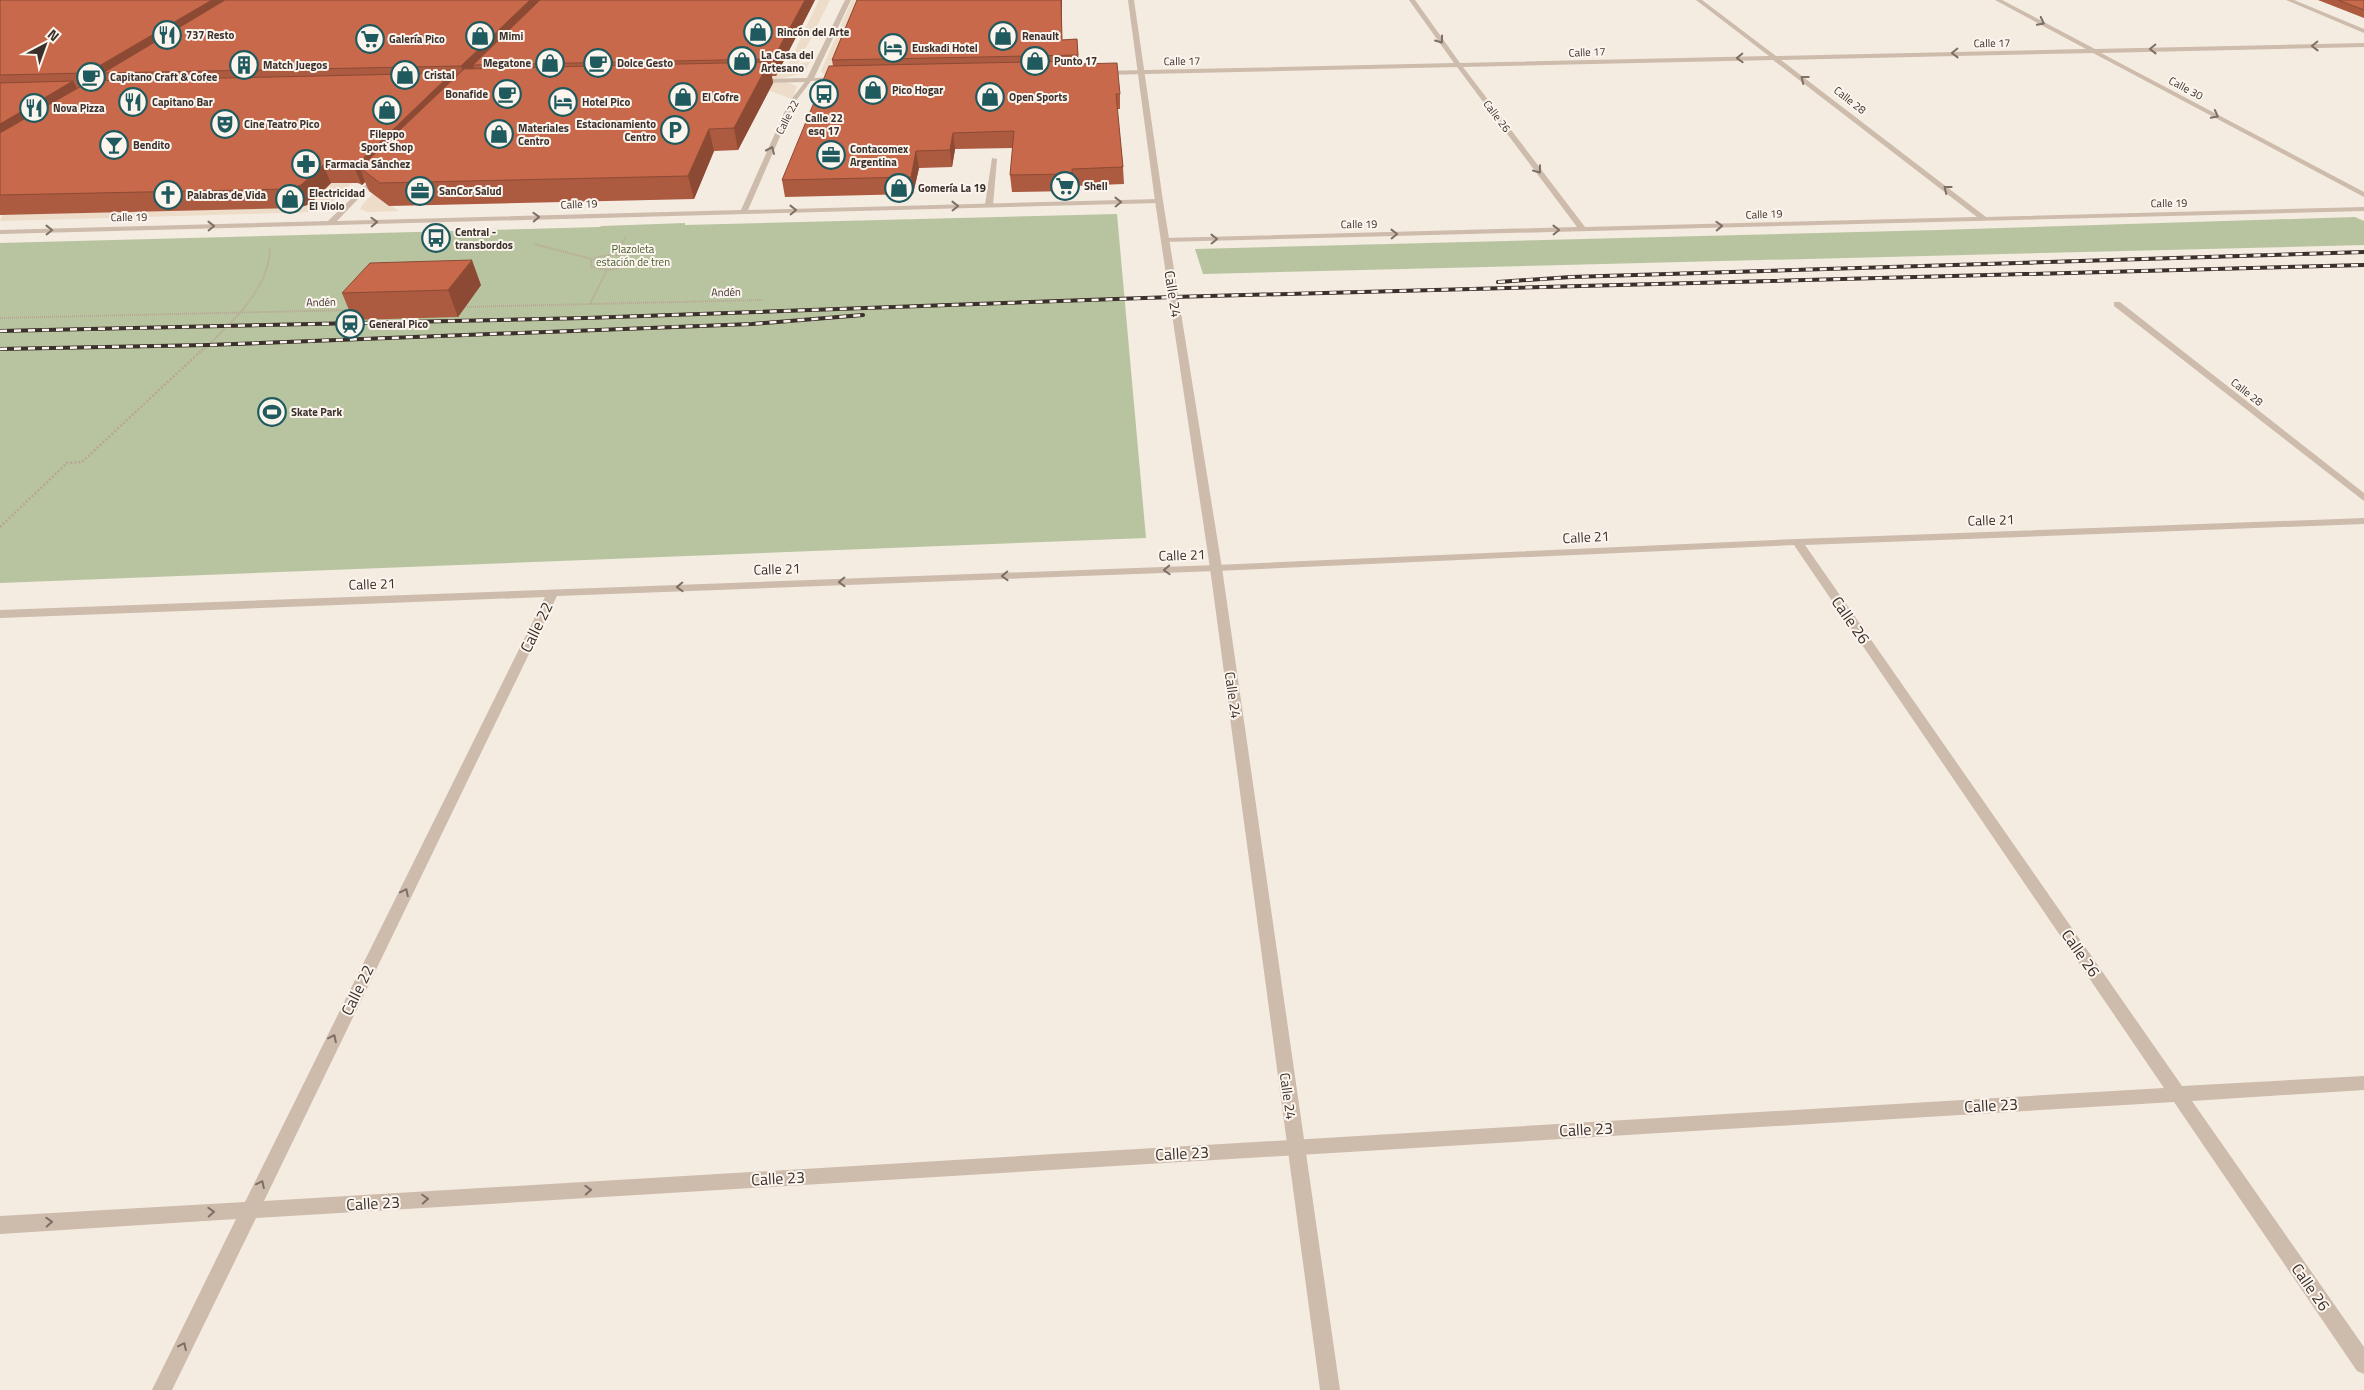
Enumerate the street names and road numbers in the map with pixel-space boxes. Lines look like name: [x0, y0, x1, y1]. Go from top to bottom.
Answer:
street label: Calle 17: [1973, 35, 2011, 51]
street label: Calle 17: [1568, 43, 1606, 61]
street label: Calle 17: [1163, 53, 1201, 69]
street label: Calle 30: [2166, 72, 2206, 104]
street label: Calle 28: [1831, 82, 1869, 118]
street label: Calle 26: [1480, 96, 1514, 136]
street label: Calle 22: [772, 97, 802, 137]
street label: Calle 19: [560, 195, 598, 213]
street label: Calle 19: [2150, 195, 2188, 211]
street label: Calle 19: [1745, 205, 1783, 223]
street label: Calle 19: [110, 209, 148, 225]
street label: Calle 19: [1340, 216, 1378, 232]
street label: Calle 24: [1159, 269, 1188, 319]
street label: Andén: [711, 284, 741, 300]
street label: Andén: [306, 294, 336, 310]
street label: Calle 28: [2228, 374, 2266, 410]
street label: Calle 21: [1967, 508, 2015, 531]
street label: Calle 21: [1562, 525, 1610, 548]
street label: Calle 21: [1158, 543, 1206, 566]
street label: Calle 21: [753, 557, 801, 580]
street label: Calle 21: [348, 572, 396, 595]
street label: Calle 26: [1826, 591, 1876, 649]
street label: Calle 22: [513, 598, 559, 656]
street label: Calle 24: [1220, 670, 1247, 720]
street label: Calle 26: [2056, 924, 2106, 982]
street label: Calle 22: [334, 961, 380, 1019]
street label: Calle 24: [1275, 1071, 1302, 1121]
street label: Calle 23: [1964, 1092, 2018, 1118]
street label: Calle 23: [1559, 1116, 1613, 1142]
street label: Calle 23: [1155, 1140, 1209, 1166]
street label: Calle 23: [751, 1165, 805, 1191]
street label: Calle 23: [346, 1190, 400, 1216]
street label: Calle 26: [2286, 1258, 2336, 1316]

